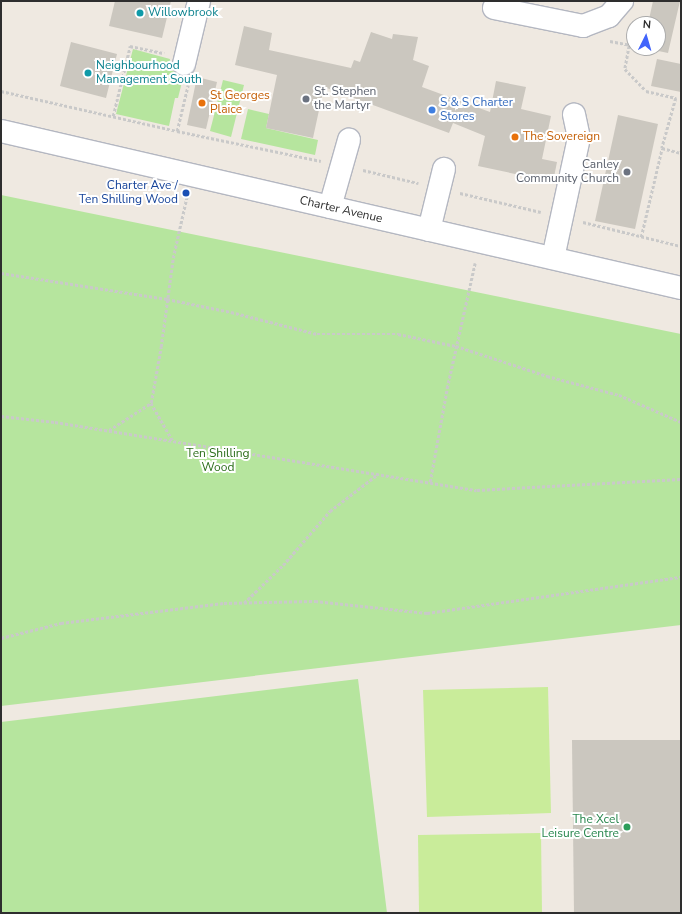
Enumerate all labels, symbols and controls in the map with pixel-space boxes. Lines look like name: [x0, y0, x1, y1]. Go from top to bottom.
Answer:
place label: Willowbrook: [148, 6, 218, 20]
marker: Willowbrook: [135, 8, 145, 18]
north arrow: [626, 16, 666, 56]
text: N: [642, 17, 652, 32]
place label: Neighbourhood Management South: [96, 59, 202, 87]
marker: Neighbourhood Management South: [83, 68, 93, 78]
place label: St. Stephen the Martyr: [314, 85, 376, 113]
place label: St Georges Plaice: [210, 89, 270, 117]
marker: St. Stephen the Martyr: [301, 94, 311, 104]
place label: S & S Charter Stores: [440, 96, 513, 124]
marker: St Georges Plaice: [197, 98, 207, 108]
marker: S & S Charter Stores: [427, 105, 437, 115]
place label: The Sovereign: [523, 130, 600, 144]
marker: The Sovereign: [510, 132, 520, 142]
place label: Canley Community Church: [516, 158, 619, 186]
marker: Canley Community Church: [622, 167, 632, 177]
place label: Charter Ave / Ten Shilling Wood: [79, 179, 178, 207]
marker: Charter Ave / Ten Shilling Wood: [181, 188, 191, 198]
street label: Charter Avenue: [298, 193, 384, 227]
park label: Ten Shilling Wood: [186, 447, 250, 475]
place label: The Xcel Leisure Centre: [542, 813, 619, 841]
marker: The Xcel Leisure Centre: [622, 822, 632, 832]

